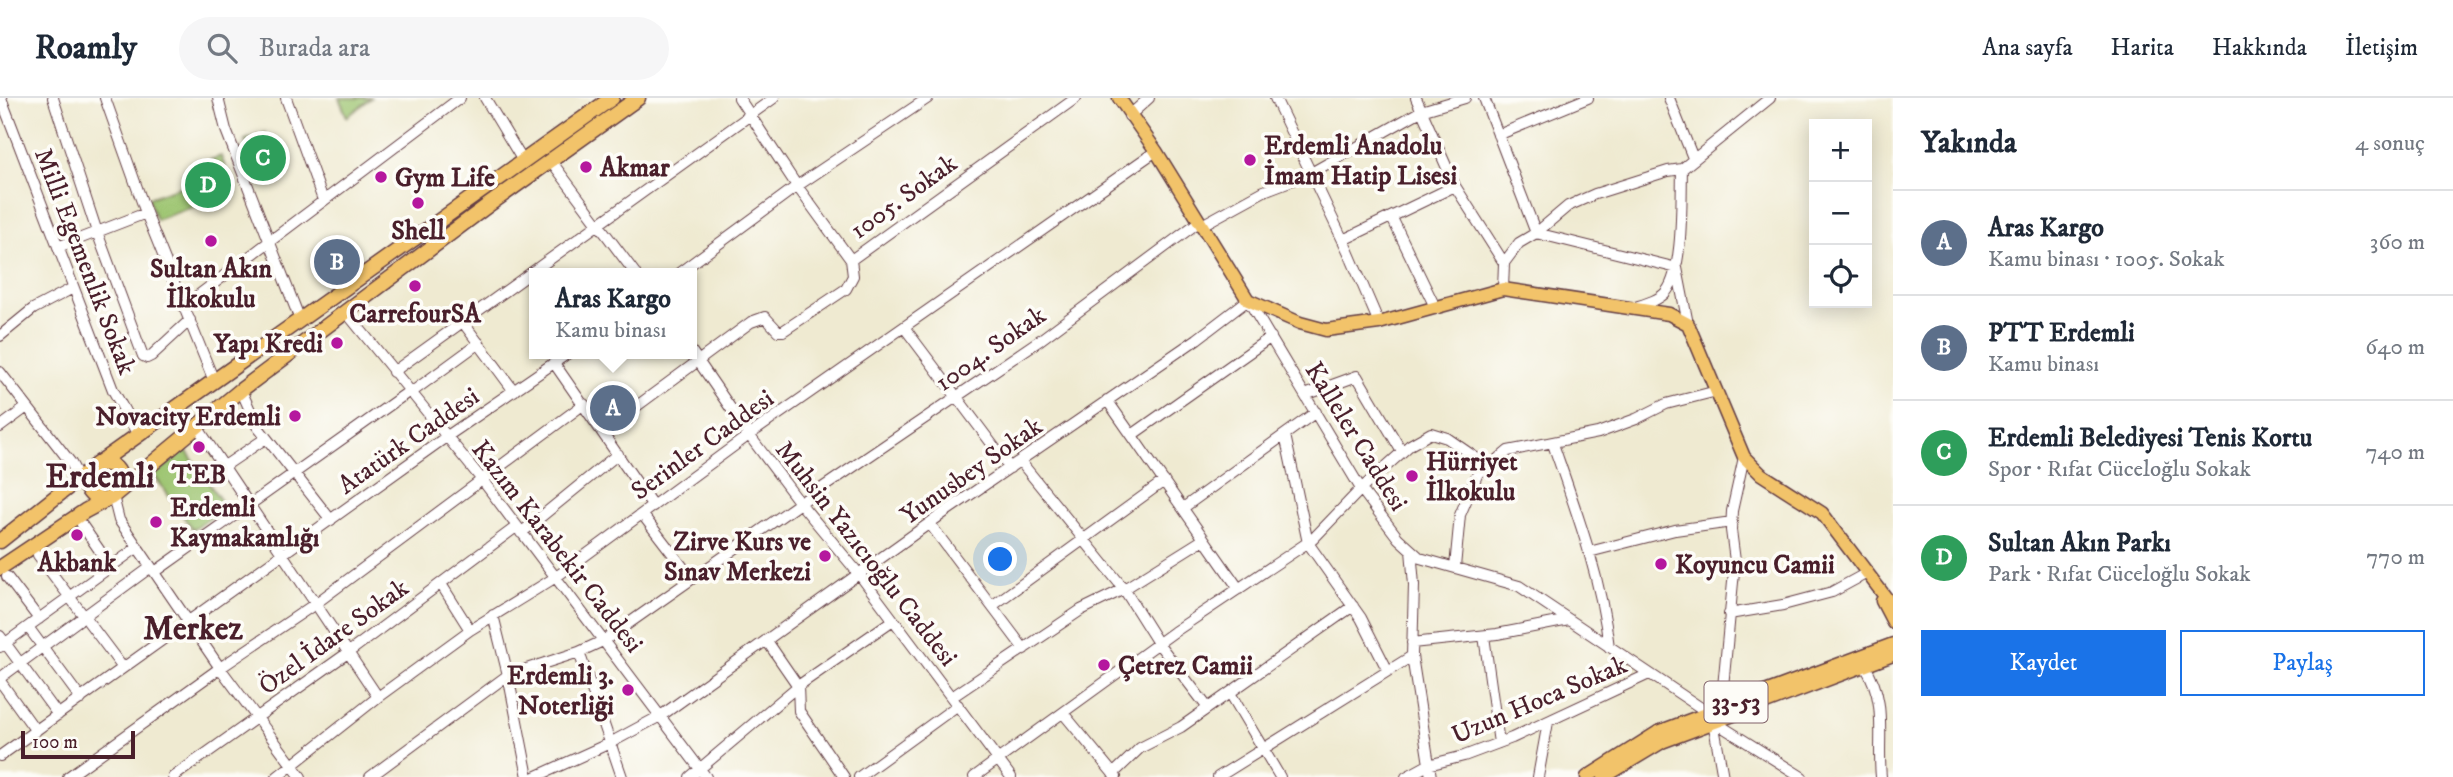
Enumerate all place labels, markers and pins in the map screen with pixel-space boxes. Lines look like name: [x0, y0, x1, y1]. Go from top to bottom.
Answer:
place label: Erdemli Anadolu İmam Hatip Lisesi: [1264, 130, 1458, 193]
pin: C: [240, 132, 286, 184]
place label: Akmar: [599, 152, 670, 185]
marker: Erdemli Anadolu İmam Hatip Lisesi: [1242, 152, 1258, 168]
pin: D: [185, 159, 231, 211]
marker: Akmar: [578, 159, 594, 175]
place label: Gym Life: [395, 162, 495, 195]
marker: Gym Life: [373, 169, 389, 185]
marker: Shell: [410, 195, 426, 211]
place label: Shell: [391, 215, 446, 248]
marker: Sultan Akın İlkokulu: [203, 233, 219, 249]
pin: B: [314, 236, 360, 288]
place label: Sultan Akın İlkokulu: [150, 253, 272, 316]
marker: CarrefourSA: [407, 278, 423, 294]
place label: CarrefourSA: [349, 298, 482, 331]
place label: Yapı Kredi: [212, 328, 323, 361]
marker: Yapı Kredi: [329, 335, 345, 351]
pin: A: [590, 382, 636, 434]
place label: Novacity Erdemli: [95, 401, 281, 434]
marker: Novacity Erdemli: [287, 408, 303, 424]
marker: TEB: [191, 439, 207, 455]
place label: Hürriyet İlkokulu: [1426, 446, 1518, 509]
place label: TEB: [171, 459, 226, 492]
marker: Hürriyet İlkokulu: [1404, 468, 1420, 484]
place label: Erdemli Kaymakamlığı: [170, 492, 320, 555]
marker: Erdemli Kaymakamlığı: [148, 514, 164, 530]
place label: Zirve Kurs ve Sınav Merkezi: [664, 526, 811, 589]
marker: Akbank: [69, 527, 85, 543]
place label: Akbank: [36, 547, 118, 580]
marker: Zirve Kurs ve Sınav Merkezi: [817, 548, 833, 564]
place label: Koyuncu Camii: [1675, 549, 1835, 582]
marker: Koyuncu Camii: [1653, 556, 1669, 572]
place label: Çetrez Camii: [1118, 650, 1253, 683]
marker: Çetrez Camii: [1096, 657, 1112, 673]
place label: Erdemli 3. Noterliği: [507, 660, 614, 723]
marker: Erdemli 3. Noterliği: [620, 682, 636, 698]

